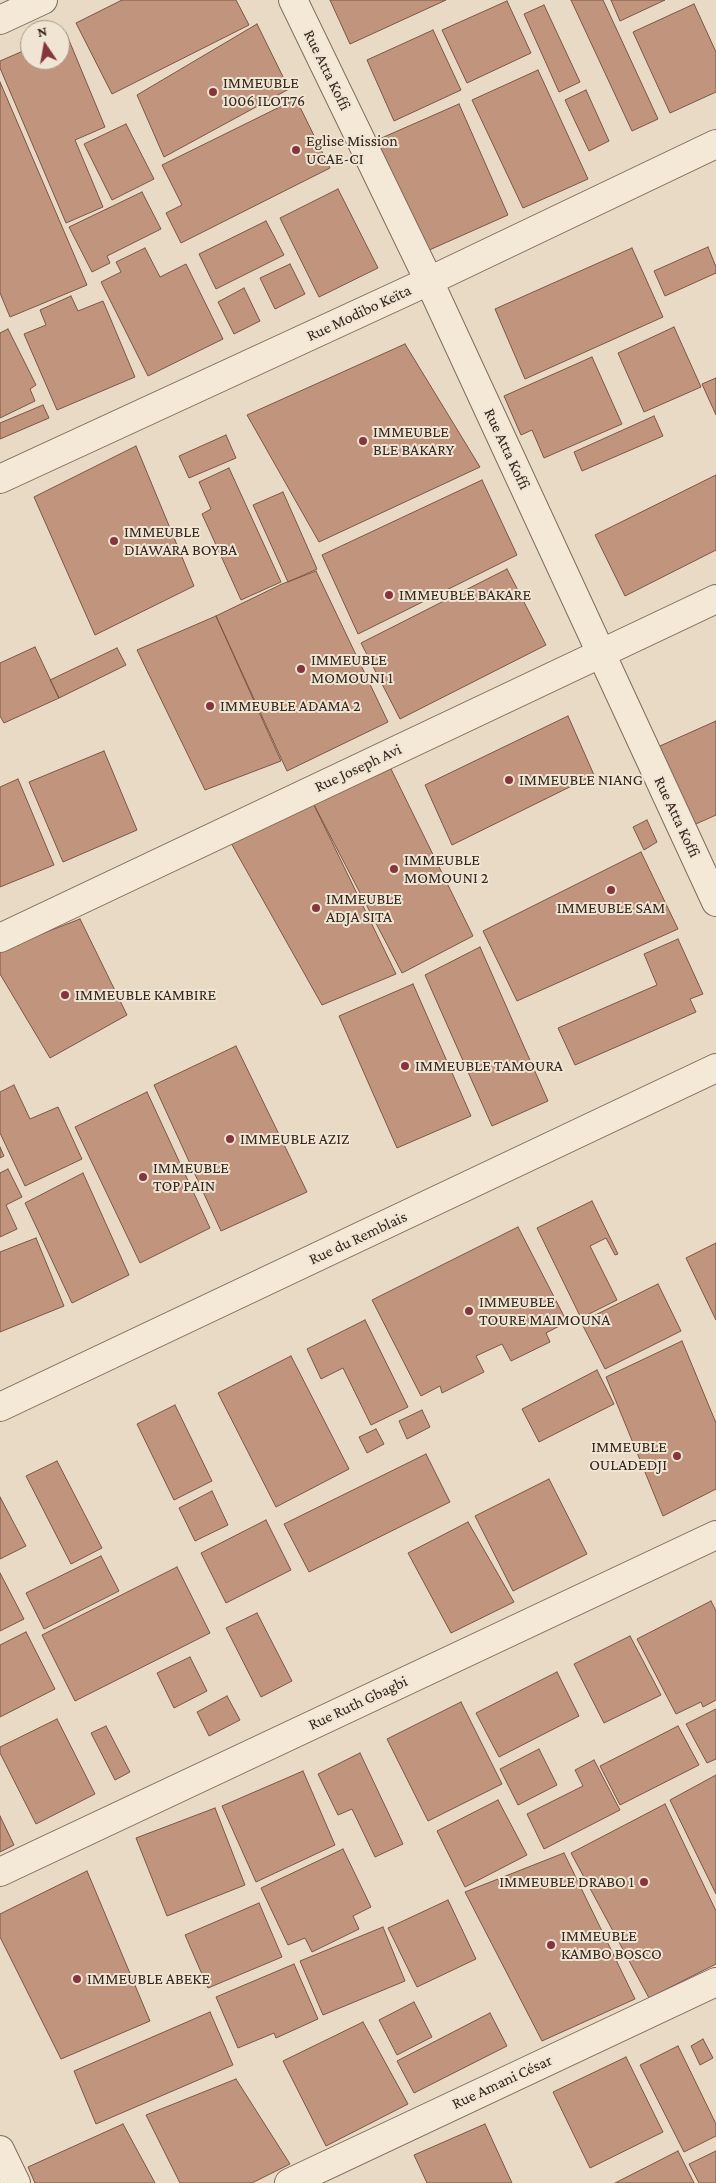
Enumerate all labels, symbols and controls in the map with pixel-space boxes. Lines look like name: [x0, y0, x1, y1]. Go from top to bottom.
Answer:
north arrow: [20, 20, 70, 70]
text: N: [36, 22, 48, 40]
street label: Rue Atta Koffi: [299, 27, 355, 113]
place label: IMMEUBLE 1006 ILOT76: [223, 73, 305, 111]
marker: IMMEUBLE 1006 ILOT76: [207, 86, 219, 98]
place label: Eglise Mission UCAE-CI: [306, 131, 398, 169]
marker: Eglise Mission UCAE-CI: [290, 144, 302, 156]
street label: Rue Modibo Keïta: [304, 280, 414, 346]
street label: Rue Atta Koffi: [480, 405, 534, 493]
place label: IMMEUBLE BLE BAKARY: [373, 422, 454, 460]
marker: IMMEUBLE BLE BAKARY: [357, 435, 369, 447]
place label: IMMEUBLE DIAWARA BOYBA: [124, 522, 237, 560]
marker: IMMEUBLE DIAWARA BOYBA: [108, 535, 120, 547]
place label: IMMEUBLE BAKARE: [399, 585, 531, 605]
marker: IMMEUBLE BAKARE: [383, 589, 395, 601]
place label: IMMEUBLE MOMOUNI 1: [311, 650, 393, 688]
marker: IMMEUBLE MOMOUNI 1: [295, 663, 307, 675]
place label: IMMEUBLE ADAMA 2: [220, 696, 361, 716]
marker: IMMEUBLE ADAMA 2: [204, 700, 216, 712]
street label: Rue Joseph Avi: [312, 740, 404, 796]
place label: IMMEUBLE NIANG: [519, 770, 643, 790]
street label: Rue Atta Koffi: [650, 773, 704, 861]
marker: IMMEUBLE NIANG: [503, 774, 515, 786]
place label: IMMEUBLE MOMOUNI 2: [404, 850, 488, 888]
marker: IMMEUBLE MOMOUNI 2: [388, 863, 400, 875]
marker: IMMEUBLE SAM: [605, 884, 617, 896]
place label: IMMEUBLE ADJA SITA: [326, 889, 402, 927]
place label: IMMEUBLE SAM: [557, 898, 665, 918]
marker: IMMEUBLE ADJA SITA: [310, 902, 322, 914]
place label: IMMEUBLE KAMBIRE: [75, 985, 216, 1005]
marker: IMMEUBLE KAMBIRE: [59, 989, 71, 1001]
place label: IMMEUBLE TAMOURA: [415, 1056, 563, 1076]
marker: IMMEUBLE TAMOURA: [399, 1060, 411, 1072]
place label: IMMEUBLE AZIZ: [240, 1129, 349, 1149]
marker: IMMEUBLE AZIZ: [224, 1133, 236, 1145]
place label: IMMEUBLE TOP PAIN: [153, 1158, 229, 1196]
marker: IMMEUBLE TOP PAIN: [137, 1171, 149, 1183]
street label: Rue du Remblais: [306, 1207, 410, 1269]
place label: IMMEUBLE TOURE MAIMOUNA: [479, 1292, 610, 1330]
marker: IMMEUBLE TOURE MAIMOUNA: [463, 1305, 475, 1317]
place label: IMMEUBLE OULADEDJI: [589, 1437, 667, 1475]
marker: IMMEUBLE OULADEDJI: [671, 1450, 683, 1462]
street label: Rue Ruth Gbagbi: [305, 1672, 411, 1734]
place label: IMMEUBLE DRABO 1: [499, 1872, 634, 1892]
marker: IMMEUBLE DRABO 1: [638, 1876, 650, 1888]
place label: IMMEUBLE KAMBO BOSCO: [561, 1926, 662, 1964]
marker: IMMEUBLE KAMBO BOSCO: [545, 1939, 557, 1951]
place label: IMMEUBLE ABEKE: [87, 1969, 210, 1989]
marker: IMMEUBLE ABEKE: [71, 1973, 83, 1985]
street label: Rue Amani César: [449, 2050, 555, 2114]

